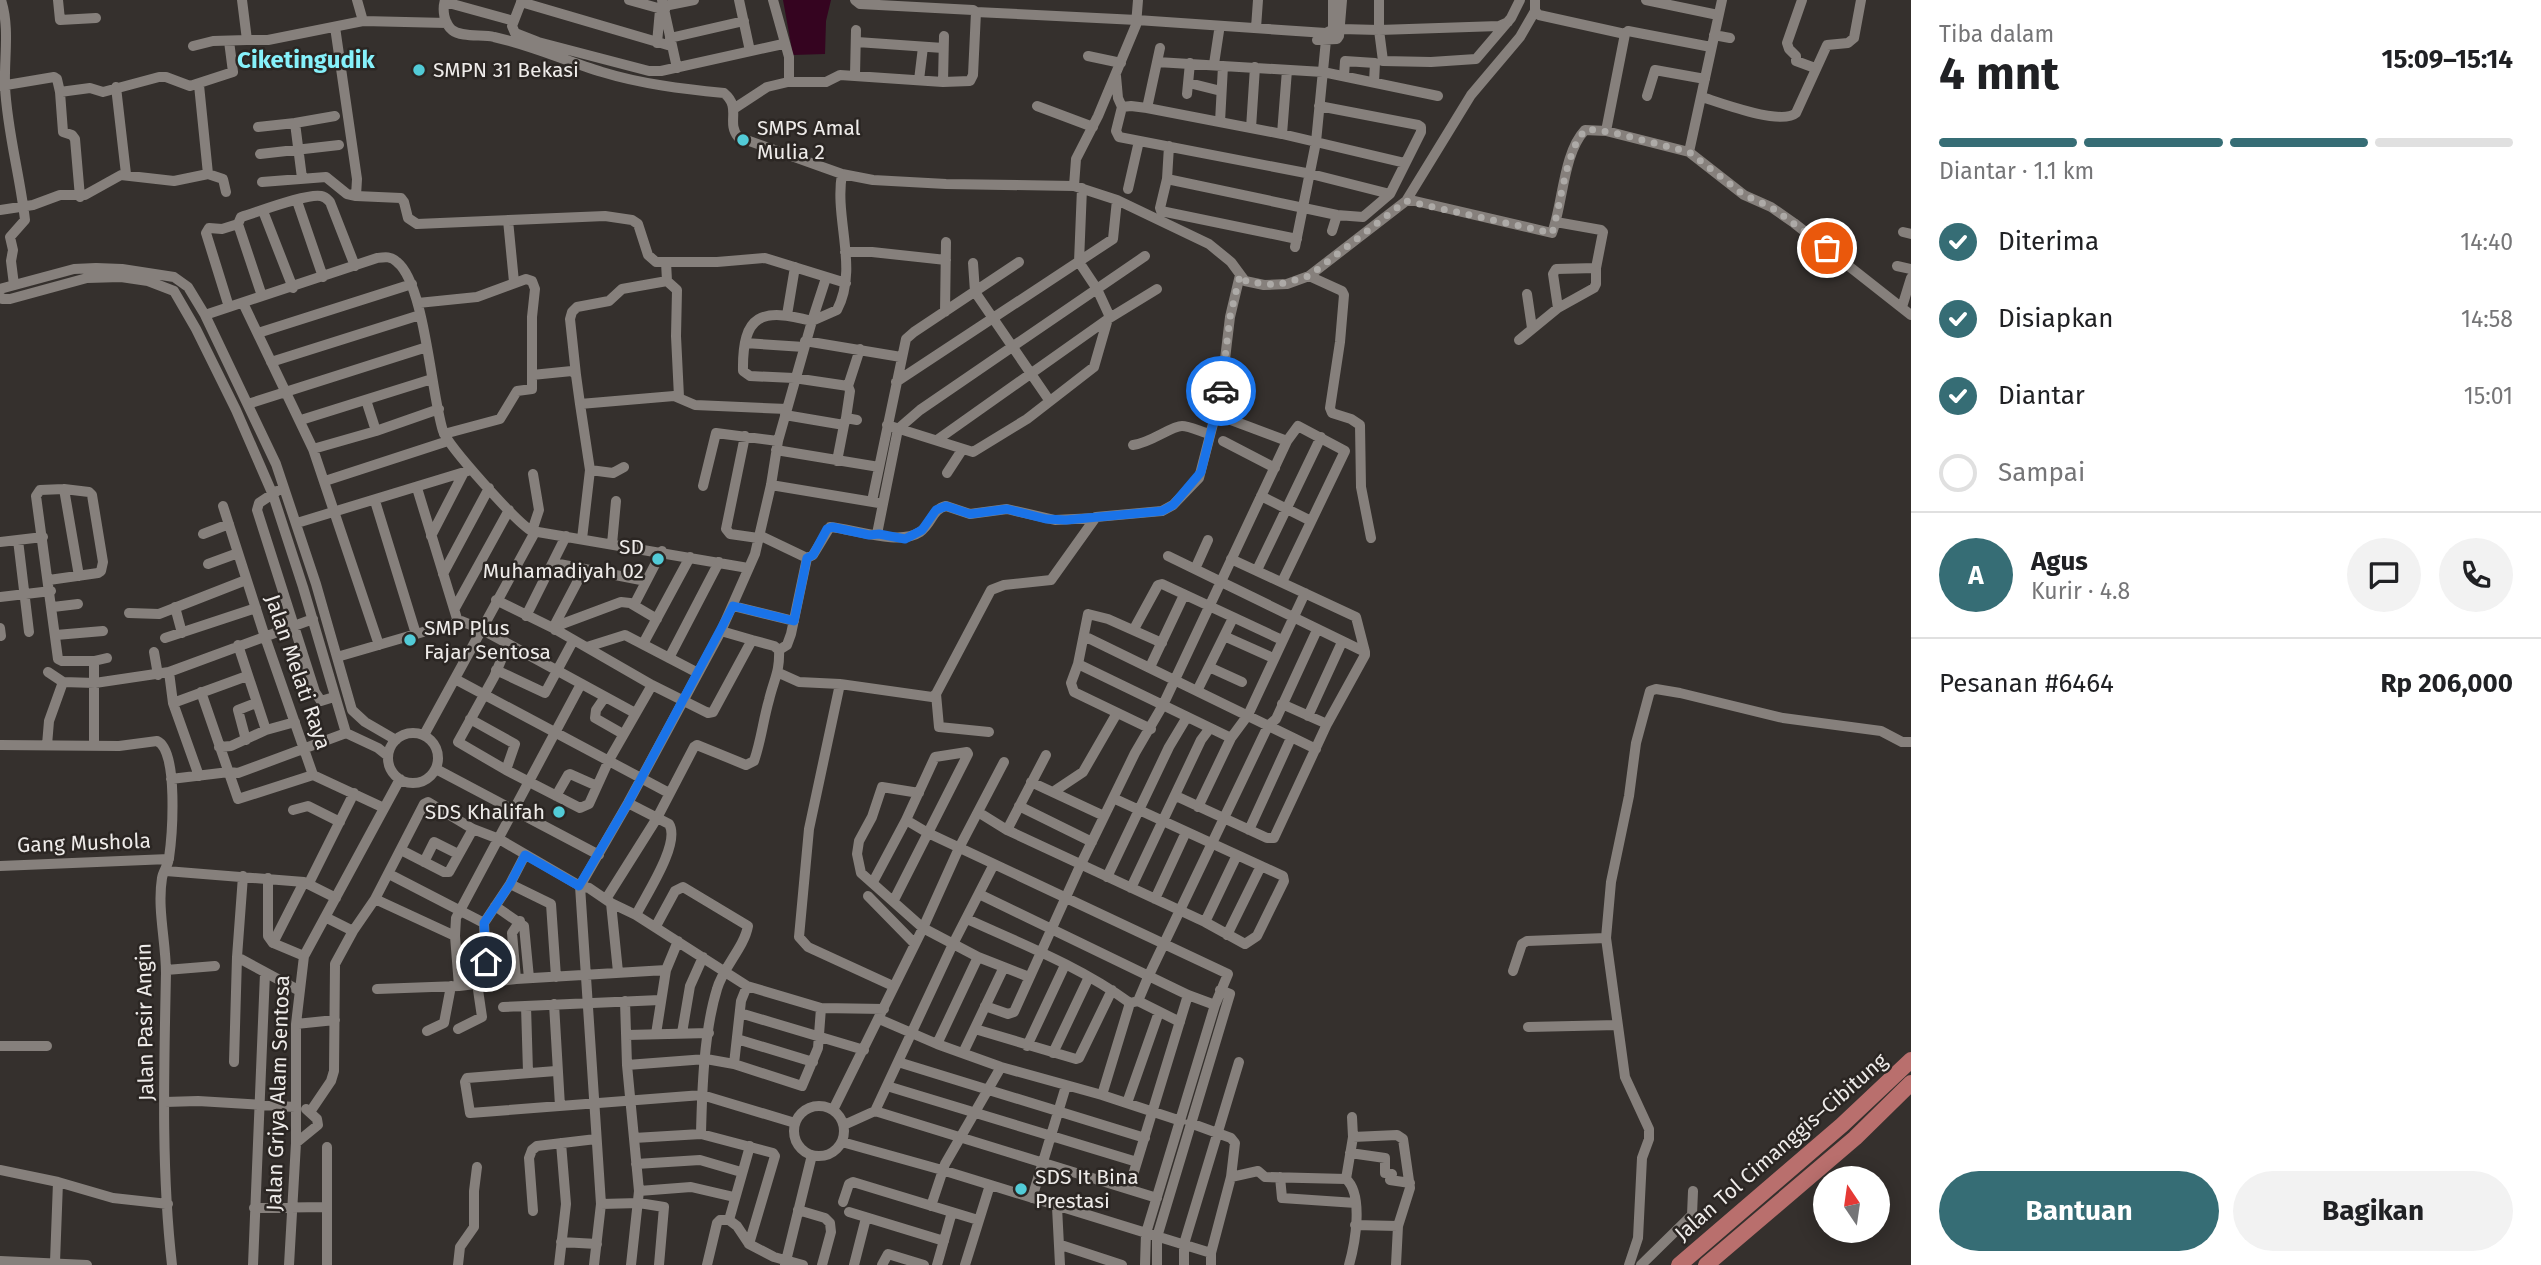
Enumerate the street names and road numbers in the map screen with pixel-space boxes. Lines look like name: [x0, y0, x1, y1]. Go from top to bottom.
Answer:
street label: Jalan Melati Raya: [259, 591, 337, 753]
street label: Gang Mushola: [17, 828, 151, 858]
street label: Jalan Pasir Angin: [131, 943, 159, 1101]
street label: Jalan Griya Alam Sentosa: [261, 975, 295, 1211]
street label: Jalan Tol Cimanggis–Cibitung: [1669, 1047, 1893, 1247]

